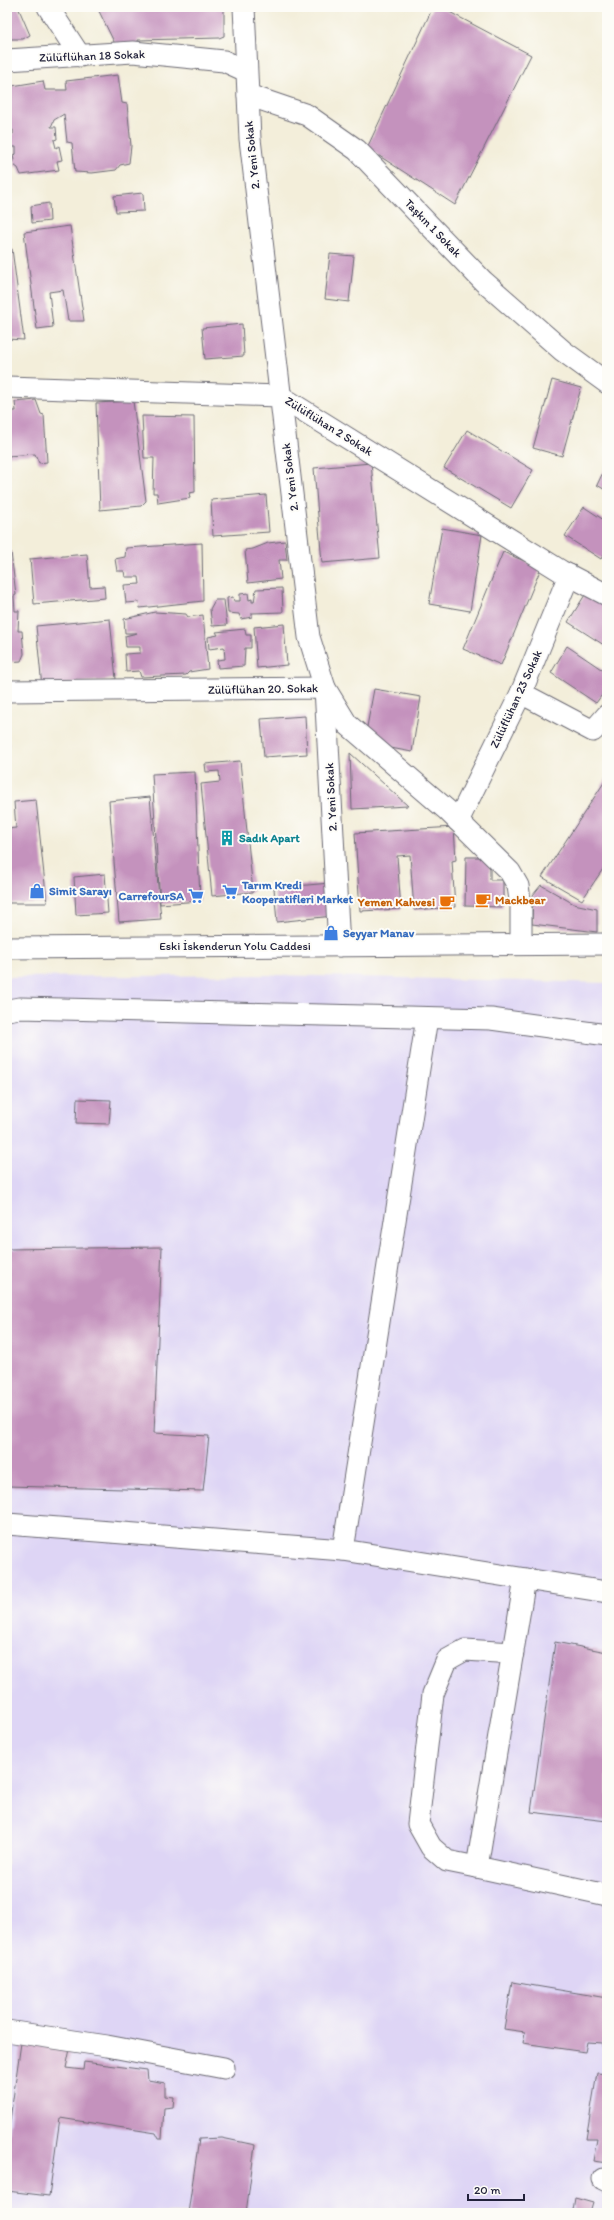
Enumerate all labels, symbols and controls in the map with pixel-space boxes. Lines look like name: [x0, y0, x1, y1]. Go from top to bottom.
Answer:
street label: Zülüflühan 18 Sokak: [39, 47, 145, 65]
street label: 2. Yeni Sokak: [241, 119, 263, 190]
street label: Taşkın 1 Sokak: [402, 196, 465, 261]
street label: Zülüflühan 2 Sokak: [283, 393, 376, 459]
street label: 2. Yeni Sokak: [279, 441, 301, 512]
street label: Zülüflühan 23 Sokak: [487, 648, 545, 750]
street label: Zülüflühan 20. Sokak: [208, 681, 318, 697]
street label: 2. Yeni Sokak: [322, 762, 340, 832]
building icon: Sadık Apart: [218, 829, 236, 847]
place label: Sadık Apart: [239, 831, 300, 846]
place label: Tarım Kredi Kooperatifleri Market: [241, 878, 354, 907]
shop icon: Simit Sarayı: [28, 882, 46, 900]
supermarket icon: Tarım Kredi Kooperatifleri Market: [221, 883, 239, 901]
place label: Simit Sarayı: [49, 884, 112, 899]
supermarket icon: CarrefourSA: [187, 887, 205, 905]
place label: CarrefourSA: [119, 889, 184, 903]
cafe icon: Mackbear: [474, 891, 492, 909]
cafe icon: Yemen Kahvesi: [438, 893, 456, 911]
place label: Mackbear: [495, 893, 546, 907]
place label: Yemen Kahvesi: [357, 895, 435, 909]
shop icon: Seyyar Manav: [322, 924, 340, 942]
place label: Seyyar Manav: [343, 926, 415, 941]
street label: Eski İskenderun Yolu Caddesi: [159, 939, 311, 953]
scale bar: [468, 2176, 524, 2202]
text: 20 m: [474, 2183, 501, 2197]

